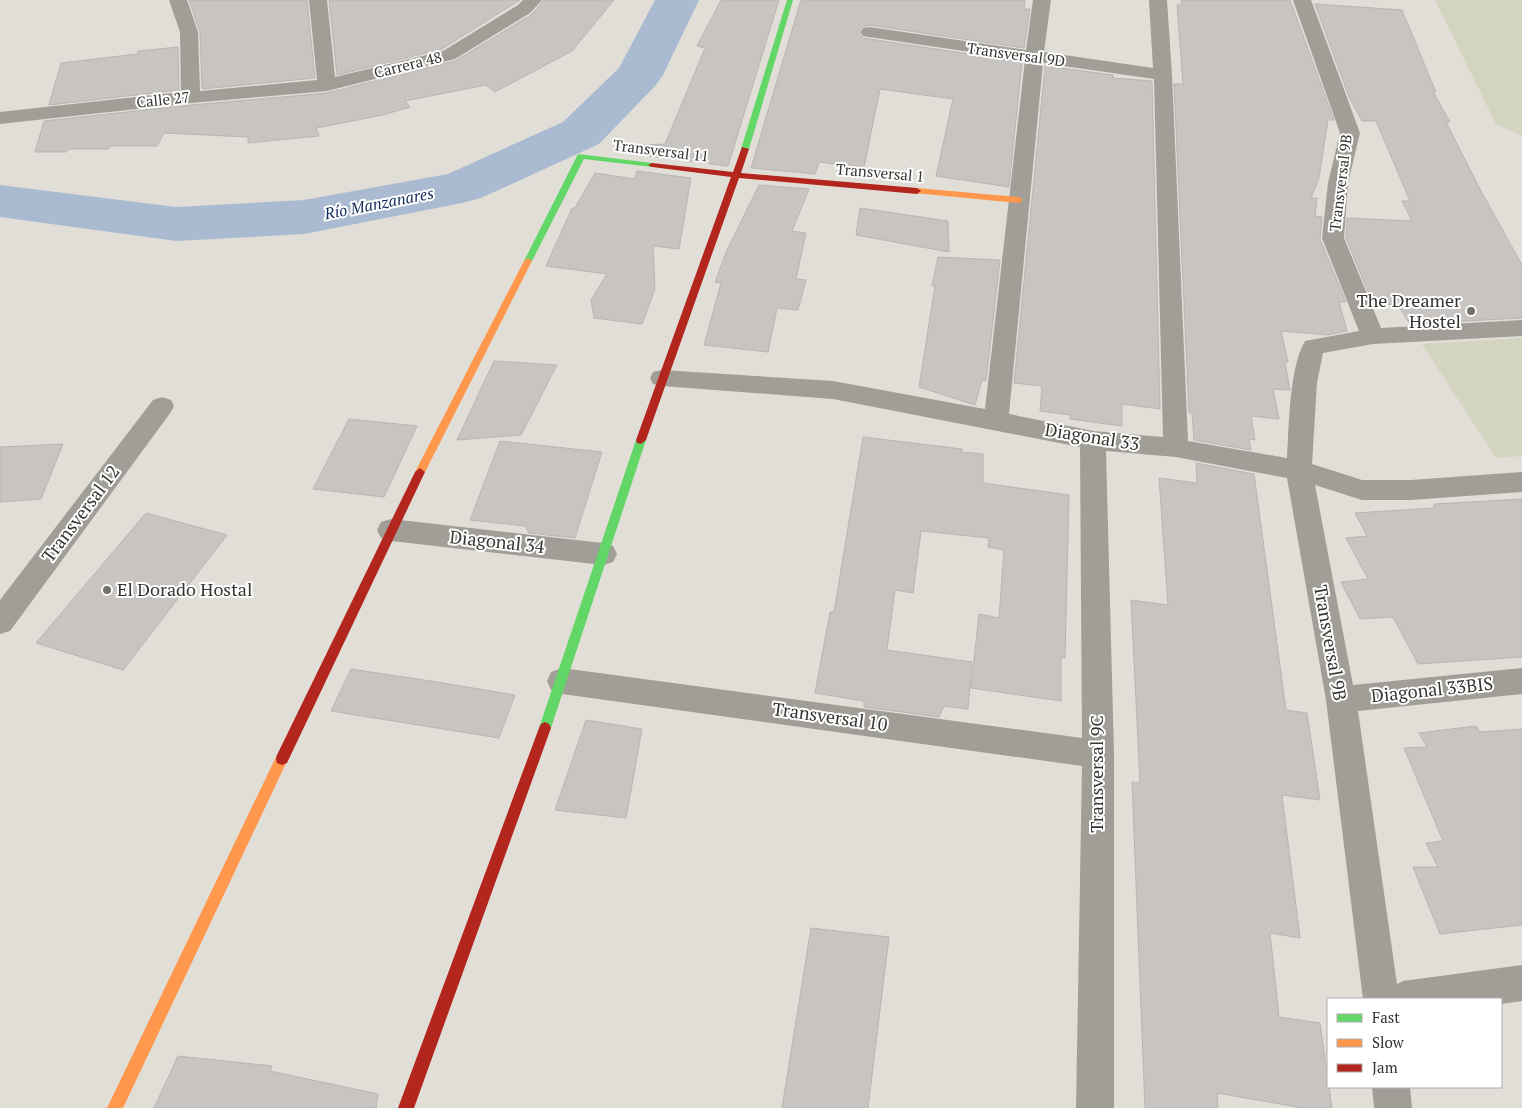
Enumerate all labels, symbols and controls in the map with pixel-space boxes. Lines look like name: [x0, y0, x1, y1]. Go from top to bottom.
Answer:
street label: Transversal 9D: [966, 37, 1067, 71]
street label: Carrera 48: [372, 46, 444, 82]
street label: Calle 27: [135, 86, 191, 112]
street label: Transversal 9B: [1324, 133, 1356, 233]
street label: Transversal 11: [612, 134, 710, 166]
street label: Transversal 1: [835, 158, 925, 186]
water label: Río Manzanares: [322, 182, 436, 225]
place label: The Dreamer Hostel: [1357, 288, 1461, 333]
marker: The Dreamer Hostel: [1465, 305, 1477, 317]
street label: Diagonal 33: [1043, 417, 1141, 455]
street label: Transversal 12: [36, 460, 125, 567]
street label: Diagonal 34: [448, 524, 546, 558]
place label: El Dorado Hostal: [117, 577, 252, 601]
street label: Transversal 9B: [1309, 583, 1353, 703]
marker: El Dorado Hostal: [101, 584, 113, 596]
street label: Diagonal 33BIS: [1370, 671, 1494, 707]
street label: Transversal 10: [771, 696, 889, 736]
street label: Transversal 9C: [1084, 715, 1108, 833]
legend: [1327, 998, 1502, 1088]
text: Fast: [1372, 1007, 1400, 1027]
text: Slow: [1372, 1032, 1405, 1052]
text: Jam: [1372, 1057, 1398, 1077]

